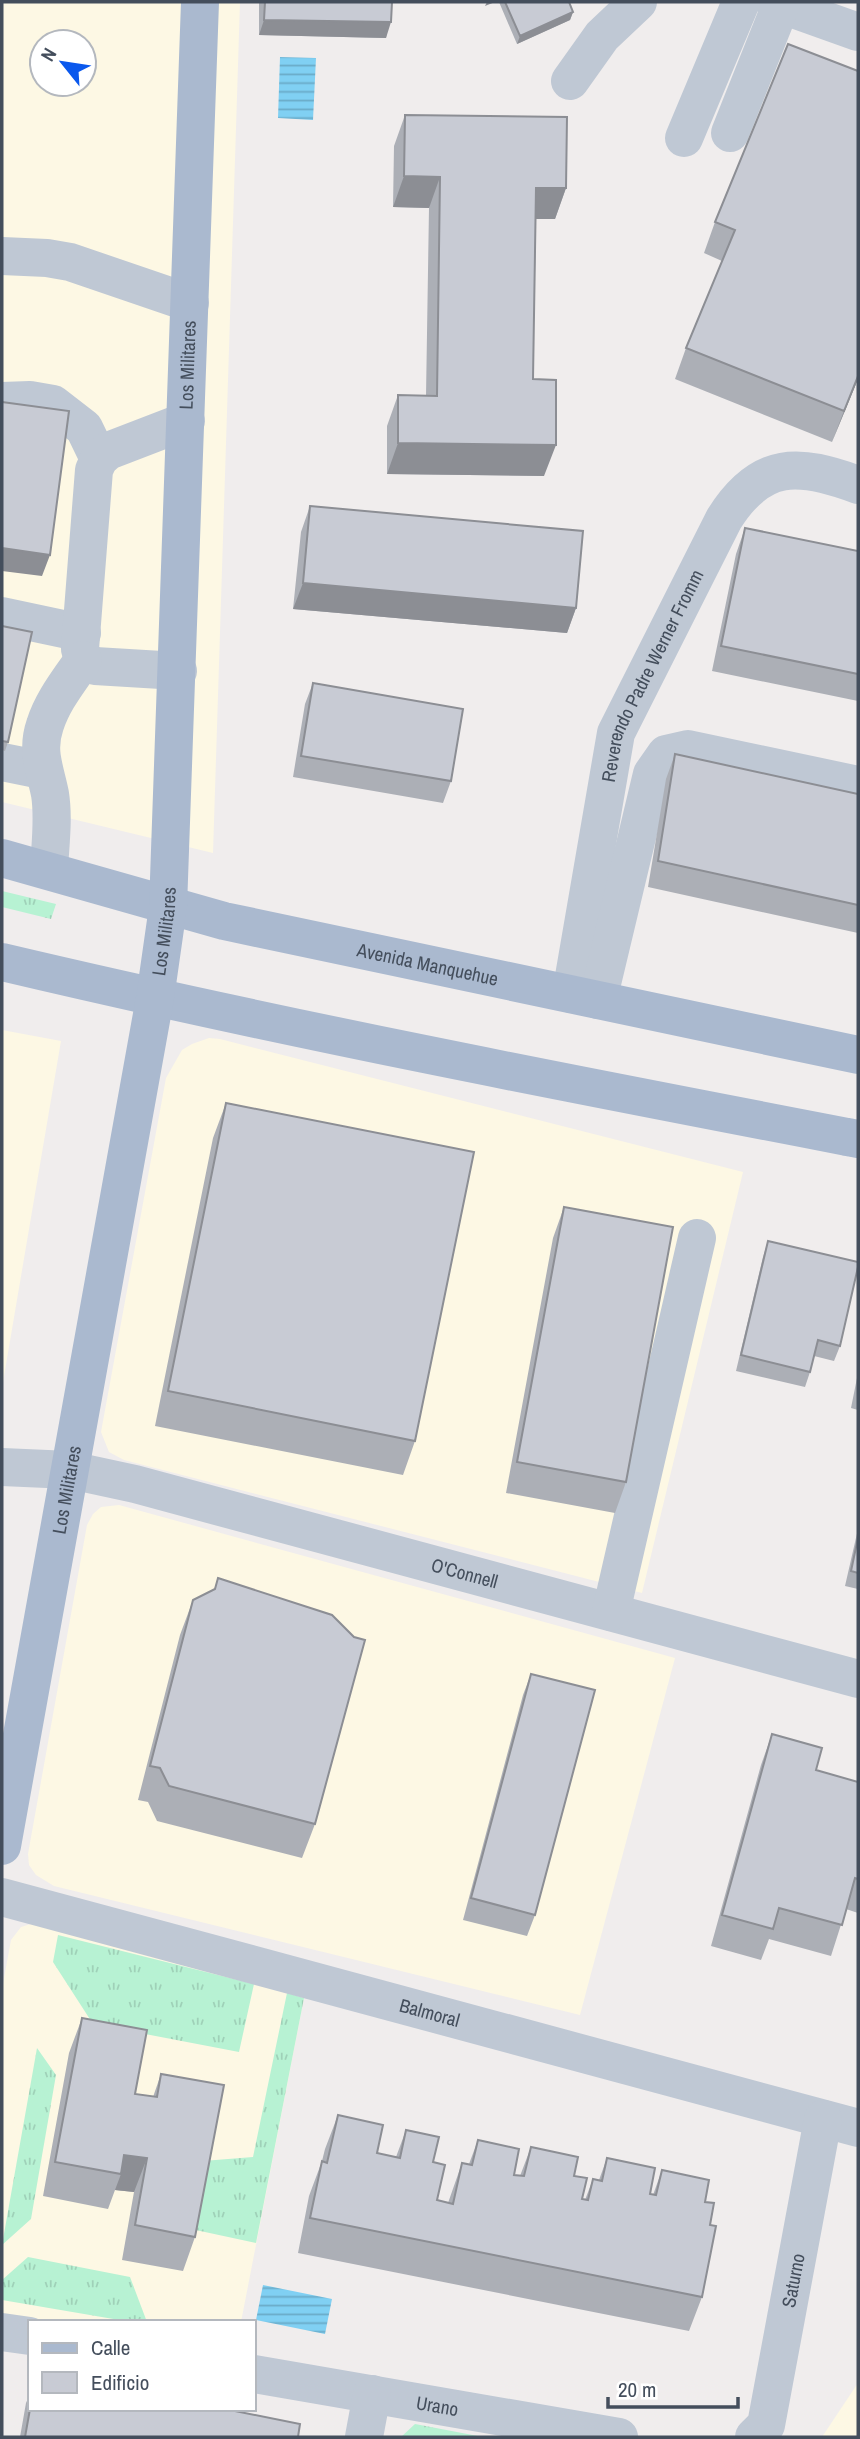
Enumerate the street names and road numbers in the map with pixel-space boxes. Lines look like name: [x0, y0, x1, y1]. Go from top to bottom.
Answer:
street label: Los Militares: [173, 320, 202, 410]
street label: Reverendo Padre Werner Fromm: [595, 565, 709, 784]
street label: Los Militares: [145, 886, 182, 977]
street label: Avenida Manquehue: [354, 936, 501, 992]
street label: Los Militares: [46, 1443, 87, 1536]
street label: O'Connell: [428, 1552, 501, 1594]
street label: Balmoral: [397, 1992, 463, 2033]
street label: Saturno: [775, 2251, 811, 2310]
street label: Urano: [414, 2389, 460, 2422]

